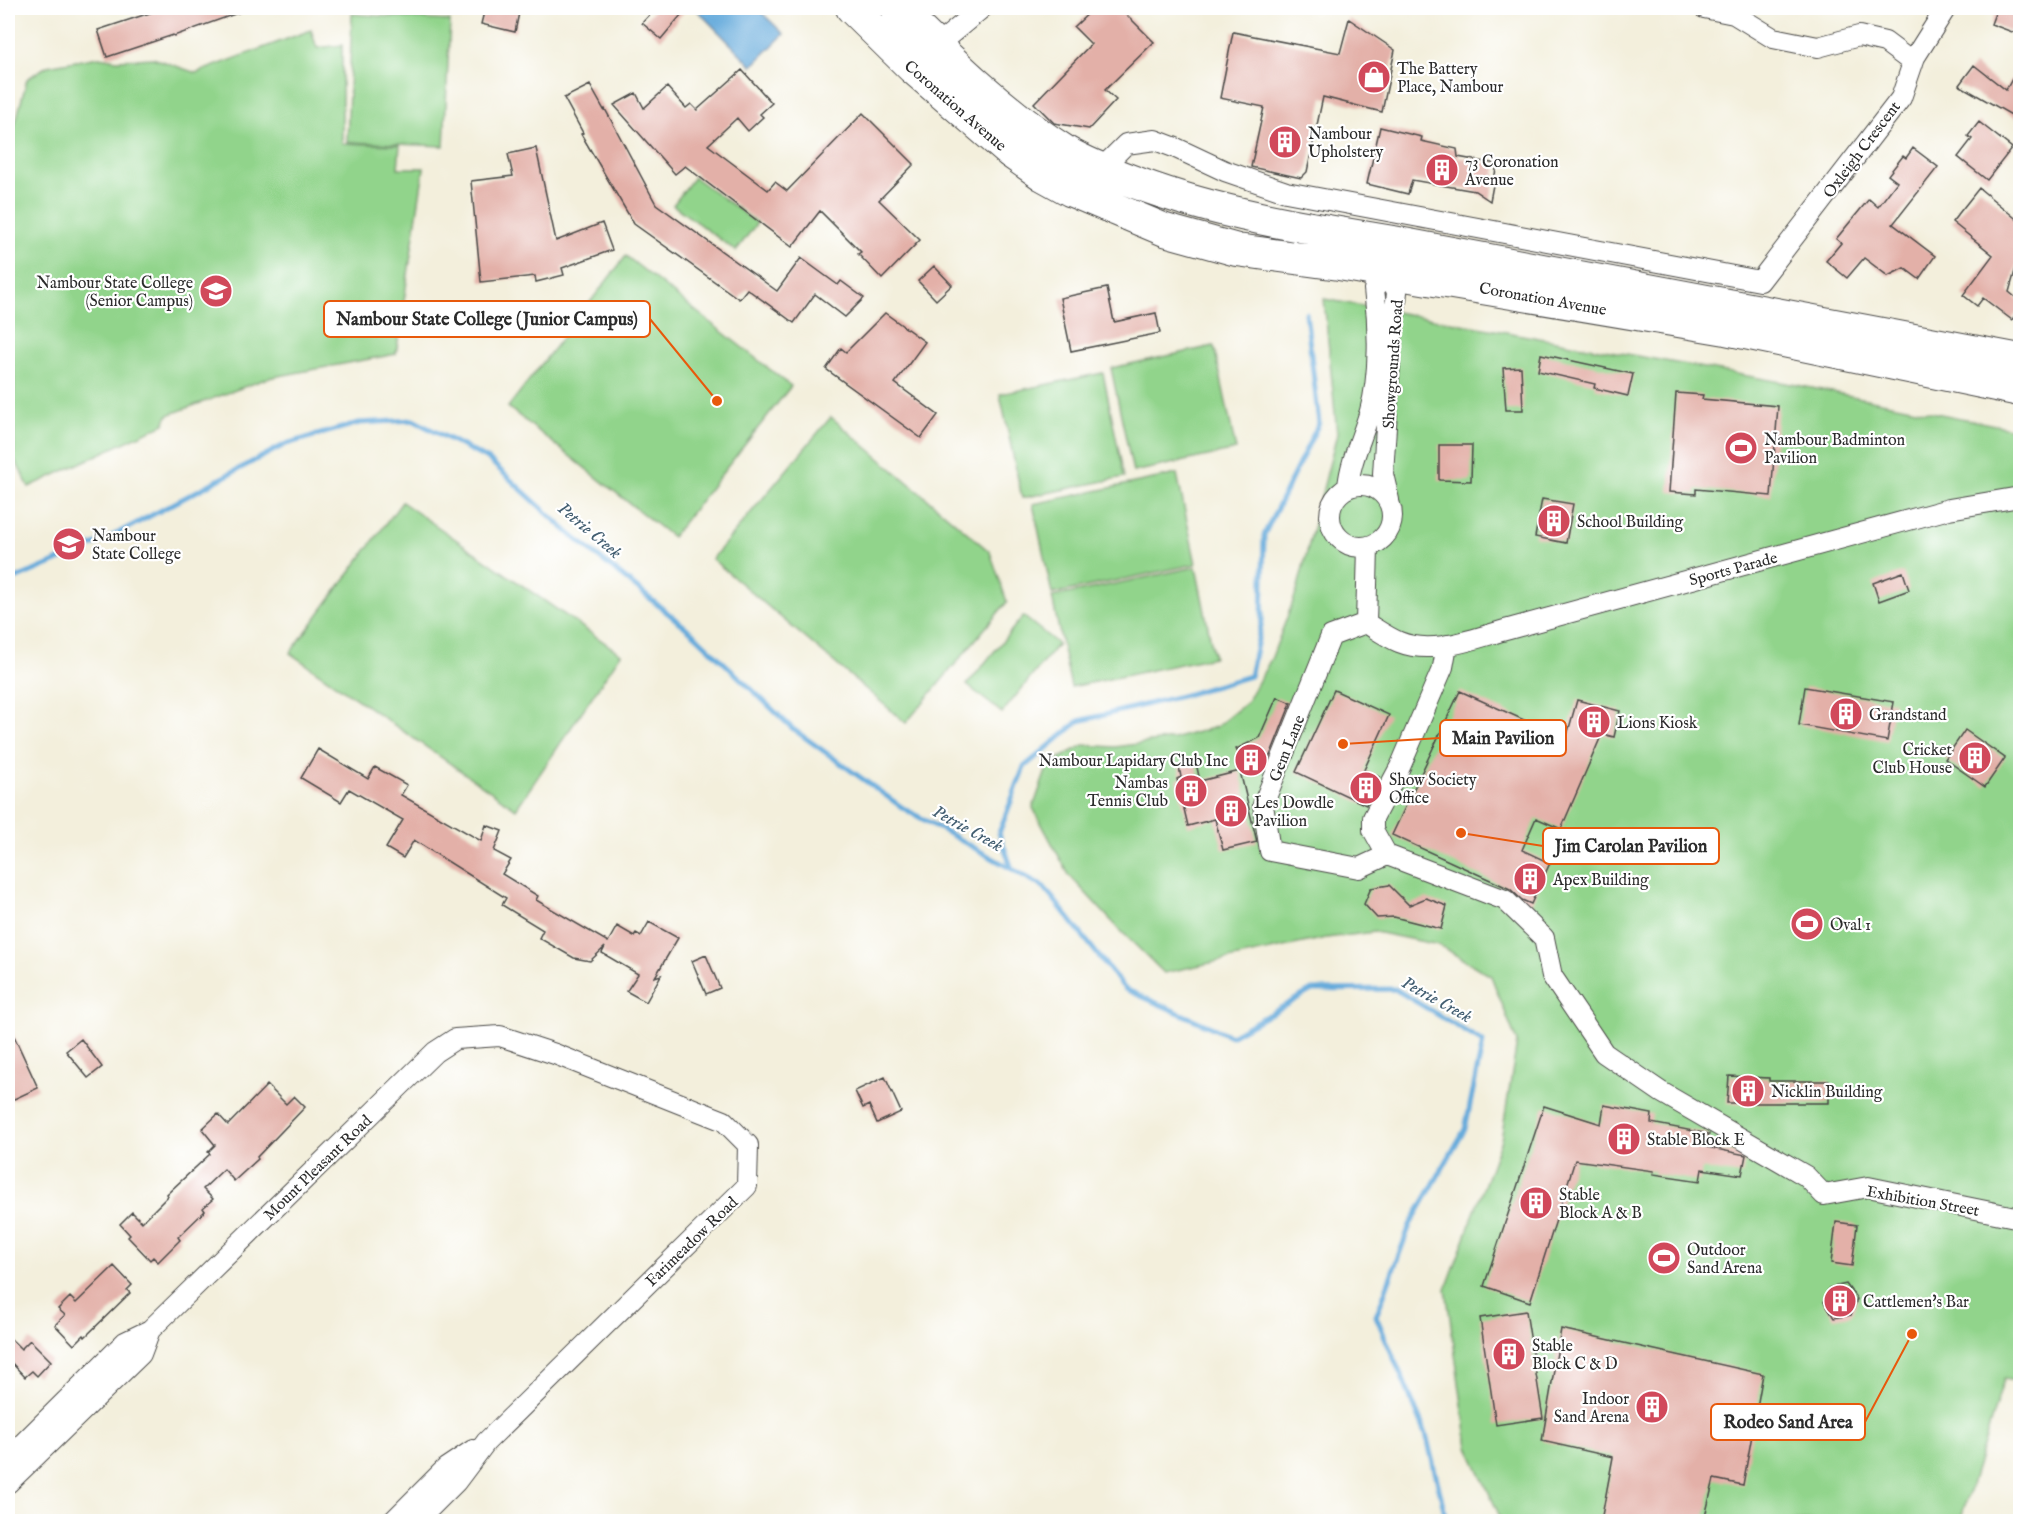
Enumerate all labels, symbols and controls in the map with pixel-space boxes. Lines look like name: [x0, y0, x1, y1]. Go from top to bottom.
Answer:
street label: Coronation Avenue: [899, 57, 1010, 156]
shop icon: The Battery Place, Nambour: [1356, 59, 1392, 95]
place label: The Battery Place, Nambour: [1397, 60, 1504, 98]
street label: Oxleigh Crescent: [1820, 97, 1906, 203]
building icon: Nambour Upholstery: [1267, 124, 1303, 160]
place label: Nambour Upholstery: [1308, 125, 1383, 163]
building icon: 73 Coronation Avenue: [1424, 152, 1460, 188]
place label: 73 Coronation Avenue: [1464, 153, 1559, 191]
school or university icon: Nambour State College (Senior Campus): [198, 273, 234, 309]
place label: Nambour State College (Senior Campus): [37, 274, 193, 312]
street label: Coronation Avenue: [1477, 279, 1608, 321]
street label: Showgrounds Road: [1380, 299, 1409, 429]
callout: Nambour State College (Junior Campus): [324, 301, 650, 337]
text: Nambour State College (Junior Campus): [335, 309, 638, 332]
sports icon: Nambour Badminton Pavilion: [1723, 430, 1759, 466]
place label: Nambour Badminton Pavilion: [1764, 431, 1906, 469]
water label: Petrie Creek: [552, 498, 626, 565]
building icon: School Building: [1536, 503, 1572, 539]
place label: School Building: [1577, 513, 1683, 533]
school or university icon: Nambour State College: [51, 526, 87, 562]
place label: Nambour State College: [92, 527, 181, 565]
street label: Sports Parade: [1687, 549, 1780, 591]
building icon: Grandstand: [1828, 696, 1864, 732]
building icon: Lions Kiosk: [1576, 704, 1612, 740]
place label: Grandstand: [1869, 706, 1947, 726]
street label: Gem Lane: [1265, 713, 1310, 785]
place label: Lions Kiosk: [1617, 714, 1698, 734]
callout: Main Pavilion: [1440, 720, 1566, 756]
text: Main Pavilion: [1452, 728, 1555, 751]
building icon: Cricket Club House: [1957, 740, 1993, 776]
place label: Cricket Club House: [1873, 741, 1953, 779]
building icon: Nambour Lapidary Club Inc: [1233, 742, 1269, 778]
place label: Nambour Lapidary Club Inc: [1038, 752, 1228, 772]
building icon: Show Society Office: [1348, 770, 1384, 806]
place label: Show Society Office: [1389, 771, 1477, 809]
building icon: Nambas Tennis Club: [1173, 773, 1209, 809]
place label: Nambas Tennis Club: [1087, 774, 1168, 812]
building icon: Les Dowdle Pavilion: [1213, 793, 1249, 829]
place label: Les Dowdle Pavilion: [1254, 794, 1334, 832]
water label: Petrie Creek: [928, 801, 1006, 858]
callout: Jim Carolan Pavilion: [1543, 828, 1719, 864]
text: Jim Carolan Pavilion: [1553, 836, 1708, 859]
building icon: Apex Building: [1512, 861, 1548, 897]
place label: Apex Building: [1552, 871, 1649, 891]
sports icon: Oval 1: [1789, 906, 1825, 942]
place label: Oval 1: [1830, 916, 1871, 936]
water label: Petrie Creek: [1397, 972, 1475, 1029]
building icon: Nicklin Building: [1730, 1073, 1766, 1109]
place label: Nicklin Building: [1771, 1083, 1883, 1103]
street label: Mount Pleasant Road: [260, 1111, 377, 1225]
building icon: Stable Block E: [1606, 1121, 1642, 1157]
place label: Stable Block E: [1647, 1131, 1745, 1151]
street label: Exhibition Street: [1865, 1182, 1981, 1222]
building icon: Stable Block A & B: [1518, 1185, 1554, 1221]
place label: Stable Block A & B: [1559, 1186, 1642, 1224]
street label: Farimeadow Road: [642, 1193, 743, 1292]
sports icon: Outdoor Sand Arena: [1646, 1240, 1682, 1276]
place label: Outdoor Sand Arena: [1687, 1241, 1762, 1279]
building icon: Cattlemen's Bar: [1822, 1283, 1858, 1319]
place label: Cattlemen's Bar: [1863, 1293, 1969, 1313]
building icon: Stable Block C & D: [1491, 1336, 1527, 1372]
place label: Stable Block C & D: [1532, 1337, 1618, 1375]
building icon: Indoor Sand Arena: [1634, 1389, 1670, 1425]
place label: Indoor Sand Arena: [1554, 1390, 1629, 1428]
callout: Rodeo Sand Area: [1711, 1404, 1865, 1440]
text: Rodeo Sand Area: [1723, 1412, 1854, 1435]

